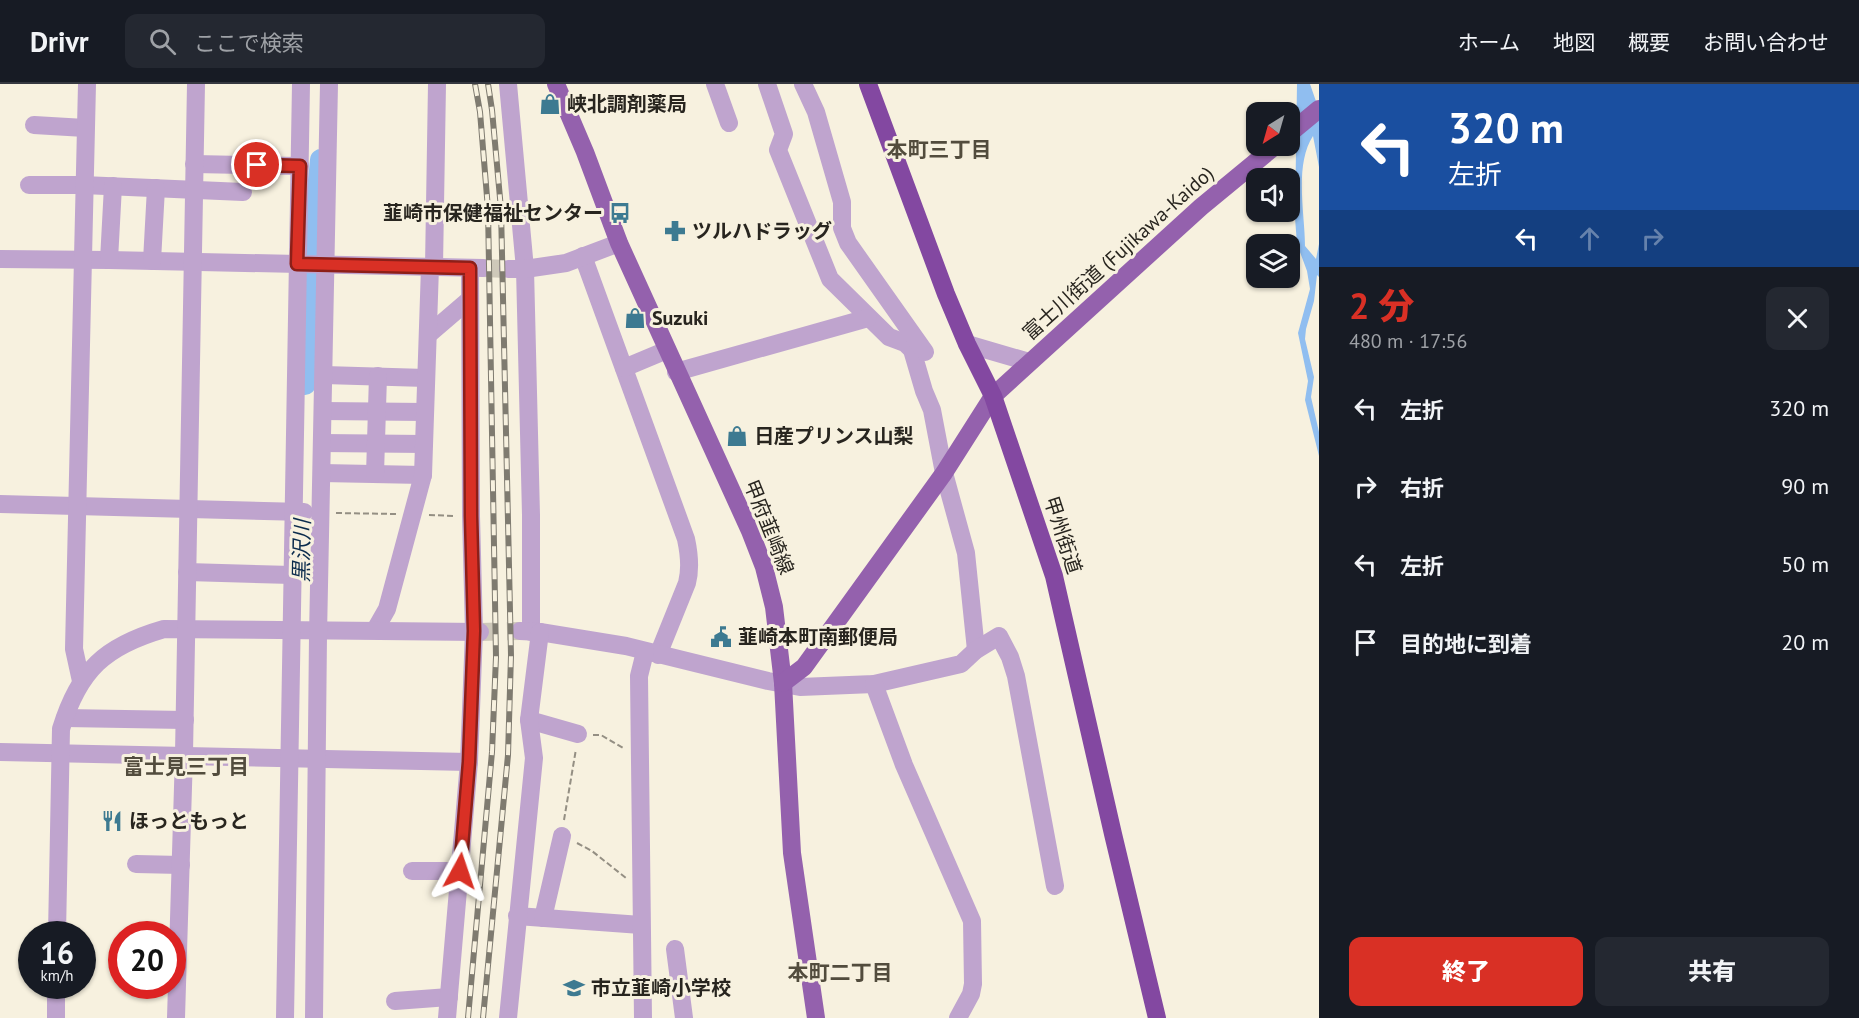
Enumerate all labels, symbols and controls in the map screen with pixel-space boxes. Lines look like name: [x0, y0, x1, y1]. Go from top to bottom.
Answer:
search box: [125, 14, 545, 68]
text: Drivr: [30, 23, 89, 60]
icon: search: [146, 25, 179, 58]
text: ここで検索: [194, 29, 304, 57]
text: ホーム: [1458, 29, 1520, 56]
text: 地図: [1553, 29, 1595, 56]
text: 概要: [1628, 29, 1670, 56]
text: お問い合わせ: [1703, 29, 1829, 56]
place label: 峡北調剤薬局: [567, 91, 687, 117]
shop icon: 峡北調剤薬局: [538, 92, 562, 116]
text: 320 m: [1448, 100, 1564, 155]
north arrow: [1246, 102, 1300, 156]
map controls: [1246, 102, 1300, 288]
icon: left: [1349, 108, 1427, 186]
district label: 本町三丁目: [887, 136, 992, 163]
pin: [231, 139, 282, 190]
icon: arrive: [240, 148, 273, 181]
text: 左折: [1448, 157, 1502, 191]
street label: 富士川街道 (Fujikawa-Kaido): [1017, 160, 1219, 346]
button: sound: [1246, 168, 1300, 222]
place label: 韮崎市保健福祉センター: [383, 200, 603, 226]
bus stop icon: 韮崎市保健福祉センター: [608, 201, 632, 225]
place label: ツルハドラッグ: [692, 218, 832, 244]
pharmacy icon: ツルハドラッグ: [663, 219, 687, 243]
icon: left: [1510, 222, 1543, 255]
icon: ahead: [1573, 222, 1606, 255]
icon: right: [1636, 222, 1669, 255]
button: layers: [1246, 234, 1300, 288]
text: 2 分: [1349, 282, 1415, 329]
button: close: [1766, 287, 1829, 350]
place label: Suzuki: [652, 305, 708, 331]
shop icon: Suzuki: [623, 306, 647, 330]
text: 480 m · 17:56: [1349, 328, 1467, 354]
icon: left: [1349, 392, 1382, 425]
text: 320 m: [1769, 394, 1829, 422]
text: 左折: [1400, 396, 1444, 424]
place label: 日産プリンス山梨: [754, 423, 914, 449]
shop icon: 日産プリンス山梨: [725, 424, 749, 448]
icon: right: [1349, 470, 1382, 503]
text: 90 m: [1781, 472, 1829, 500]
text: 右折: [1400, 474, 1444, 502]
street label: 甲府韮崎線: [738, 476, 800, 578]
street label: 甲州街道: [1038, 493, 1088, 577]
water label: 黒沢川: [287, 517, 316, 583]
icon: left: [1349, 548, 1382, 581]
text: 50 m: [1781, 550, 1829, 578]
text: 左折: [1400, 552, 1444, 580]
place label: 韮崎本町南郵便局: [738, 624, 898, 650]
public building icon: 韮崎本町南郵便局: [709, 625, 733, 649]
icon: arrive: [1349, 626, 1382, 659]
text: 20 m: [1781, 628, 1829, 656]
text: 目的地に到着: [1400, 630, 1532, 658]
district label: 富士見三丁目: [123, 753, 249, 780]
place label: ほっともっと: [129, 808, 249, 834]
restaurant icon: ほっともっと: [100, 809, 124, 833]
position arrow: [428, 839, 492, 903]
speed limit sign: 20: [108, 921, 186, 999]
text: 16: [40, 933, 74, 972]
button: 終了: [1349, 937, 1583, 1006]
button: 共有: [1595, 937, 1829, 1006]
district label: 本町二丁目: [788, 959, 893, 986]
text: km/h: [41, 966, 73, 985]
place label: 市立韮崎小学校: [591, 975, 731, 1001]
school or university icon: 市立韮崎小学校: [562, 976, 586, 1000]

